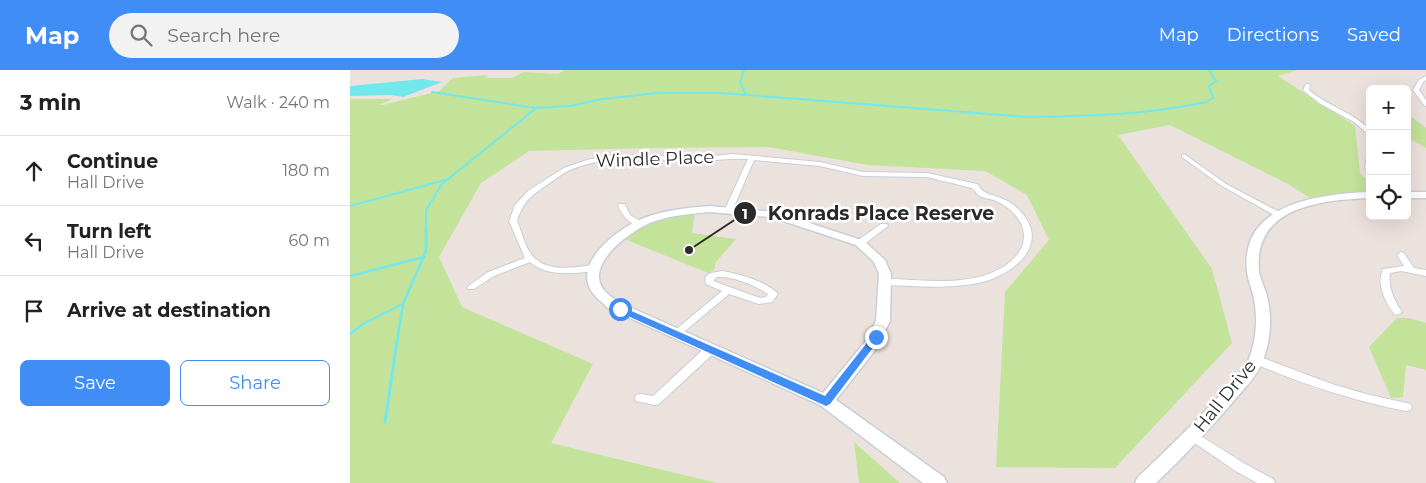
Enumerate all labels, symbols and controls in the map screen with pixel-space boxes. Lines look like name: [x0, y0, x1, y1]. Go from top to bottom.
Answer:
search box: [109, 13, 459, 58]
text: Map: [25, 21, 79, 50]
icon: search: [127, 21, 155, 49]
text: Search here: [167, 24, 280, 47]
text: Map: [1159, 24, 1199, 46]
text: Directions: [1227, 24, 1319, 46]
text: Saved: [1347, 24, 1401, 46]
map controls: [1366, 85, 1411, 220]
button: +: [1366, 85, 1411, 130]
text: 3 min: [20, 90, 81, 115]
text: Walk · 240 m: [226, 93, 330, 112]
button: −: [1366, 130, 1411, 175]
street label: Windle Place: [595, 146, 715, 172]
text: Continue: [67, 150, 158, 173]
icon: ahead: [20, 157, 48, 185]
text: 180 m: [282, 161, 330, 180]
text: Hall Drive: [67, 173, 144, 192]
button: locate: [1366, 175, 1411, 220]
callout: Konrads Place Reserve: [732, 196, 1004, 230]
text: Konrads Place Reserve: [768, 202, 994, 225]
text: 1: [742, 204, 748, 223]
text: Turn left: [67, 220, 152, 243]
icon: left: [20, 227, 48, 255]
text: 60 m: [288, 231, 330, 250]
text: Hall Drive: [67, 243, 144, 262]
icon: arrive: [20, 297, 48, 325]
route start: [609, 298, 632, 321]
text: Arrive at destination: [67, 299, 271, 322]
route end: [865, 326, 888, 349]
street label: Hall Drive: [1189, 355, 1261, 437]
button: Save: [20, 360, 170, 406]
button: Share: [180, 360, 330, 406]

